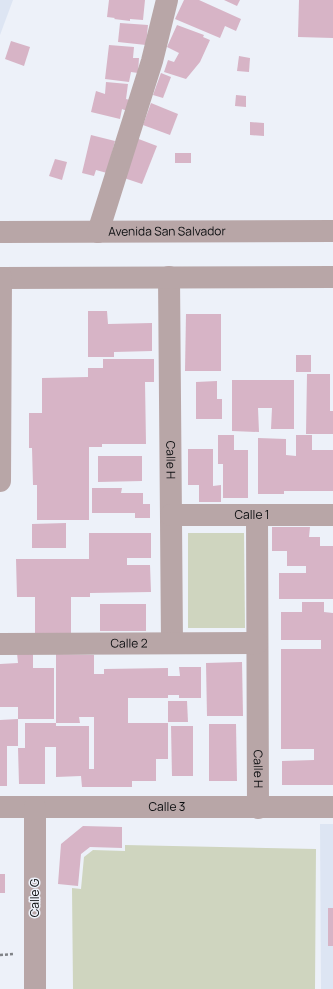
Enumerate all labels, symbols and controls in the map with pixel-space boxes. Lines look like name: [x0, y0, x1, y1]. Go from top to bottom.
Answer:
street label: Avenida San Salvador: [108, 222, 226, 240]
street label: Calle H: [162, 441, 180, 479]
street label: Calle 1: [235, 506, 270, 523]
street label: Calle 2: [110, 634, 148, 652]
street label: Calle H: [250, 750, 267, 788]
street label: Calle 3: [149, 798, 185, 815]
street label: Calle G: [26, 878, 43, 917]

